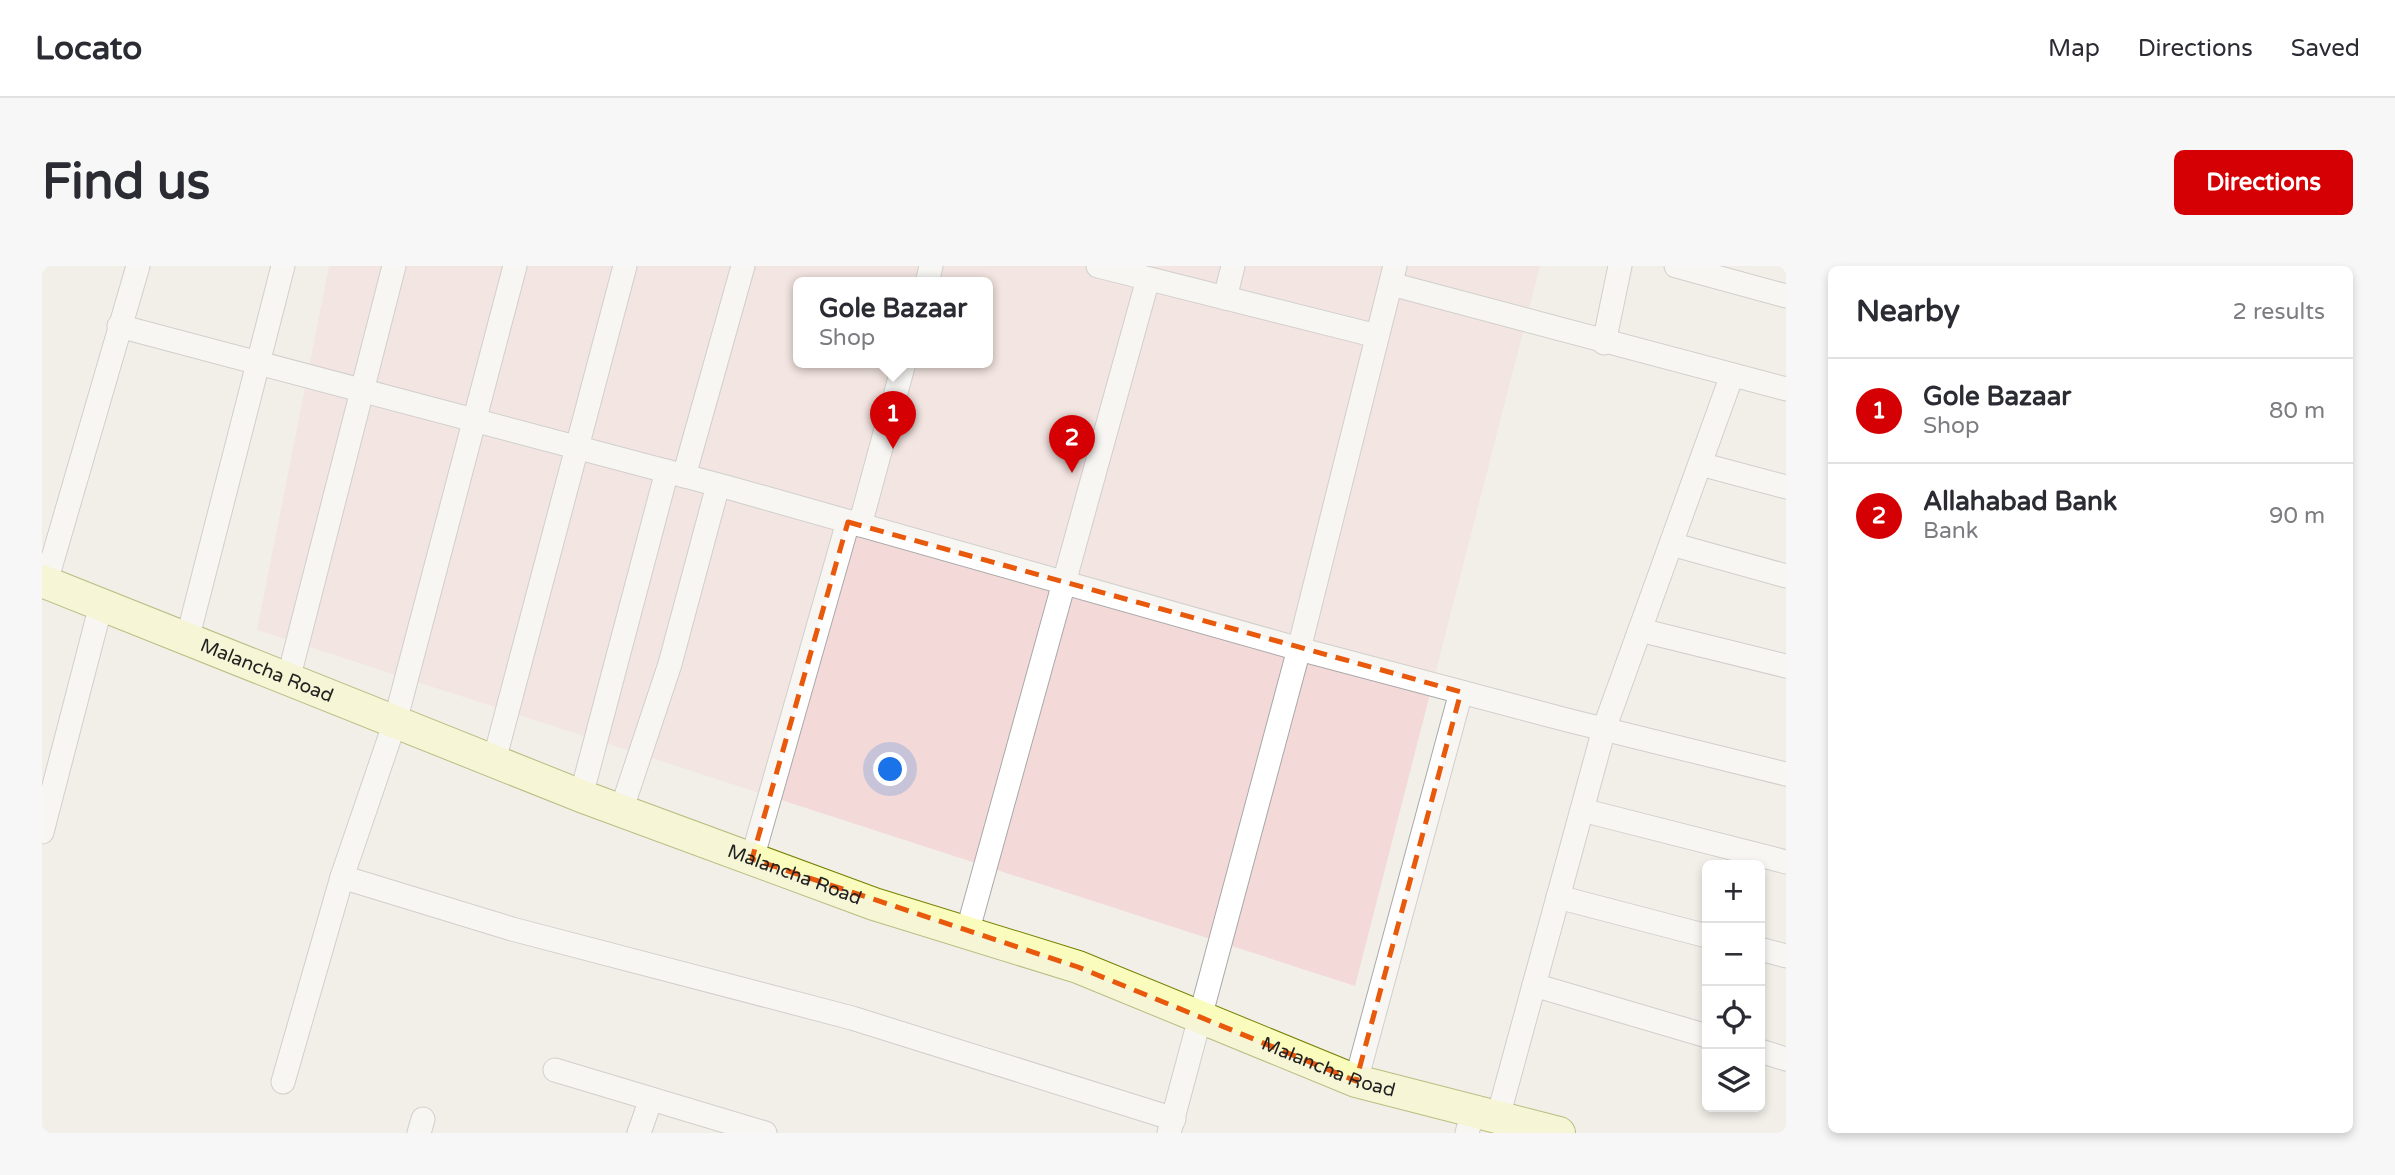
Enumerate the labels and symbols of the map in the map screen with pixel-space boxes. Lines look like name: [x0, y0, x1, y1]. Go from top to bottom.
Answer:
pin: 1: [870, 391, 916, 449]
pin: 2: [1049, 415, 1095, 473]
street label: Malancha Road: [197, 634, 336, 707]
your location: [873, 752, 907, 786]
street label: Malancha Road: [725, 840, 865, 909]
street label: Malancha Road: [1258, 1032, 1398, 1102]

